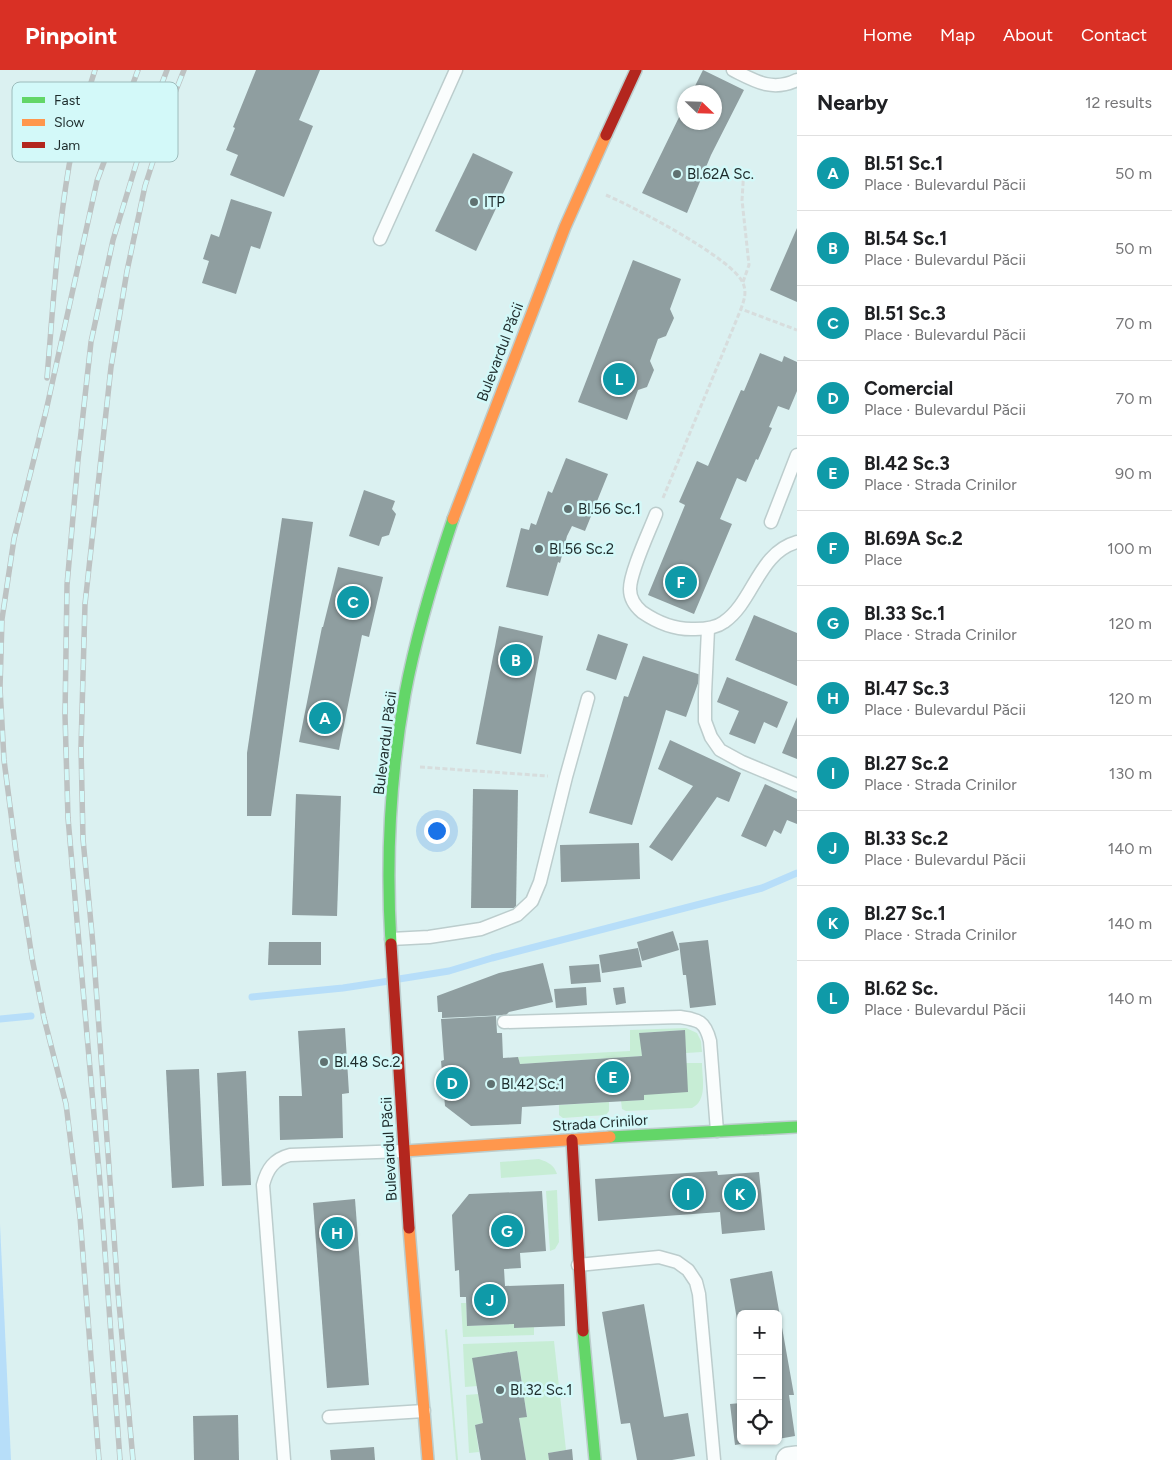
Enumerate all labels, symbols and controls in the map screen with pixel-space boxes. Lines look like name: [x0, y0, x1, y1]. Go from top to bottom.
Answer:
text: Pinpoint: [25, 21, 117, 50]
text: Home: [863, 24, 912, 46]
text: Map: [940, 24, 975, 46]
text: About: [1003, 24, 1053, 46]
text: Contact: [1081, 24, 1147, 46]
legend: [12, 82, 178, 162]
north arrow: [677, 85, 722, 130]
text: Nearby: [817, 90, 888, 115]
text: Fast: [54, 92, 80, 109]
text: 12 results: [1085, 93, 1152, 112]
text: Slow: [54, 114, 85, 131]
text: Jam: [54, 137, 80, 154]
text: Bl.51 Sc.1: [864, 152, 943, 175]
text: A: [827, 164, 839, 183]
text: 50 m: [1115, 164, 1152, 183]
place label: Bl.62A Sc.: [687, 165, 754, 183]
marker: Bl.62A Sc.: [671, 168, 683, 180]
text: Place · Bulevardul Păcii: [864, 175, 1026, 194]
place label: ITP: [484, 193, 505, 211]
marker: ITP: [468, 196, 480, 208]
text: Bl.54 Sc.1: [864, 227, 947, 250]
text: B: [828, 239, 838, 258]
text: 50 m: [1115, 239, 1152, 258]
text: Place · Bulevardul Păcii: [864, 250, 1026, 269]
street label: Bulevardul Păcii: [473, 300, 527, 404]
text: Bl.51 Sc.3: [864, 302, 946, 325]
text: C: [827, 314, 839, 333]
text: 70 m: [1116, 314, 1152, 333]
text: Place · Bulevardul Păcii: [864, 325, 1026, 344]
pin: L: [603, 360, 635, 398]
text: Comercial: [864, 377, 953, 400]
text: D: [827, 389, 839, 408]
text: 70 m: [1116, 389, 1152, 408]
text: Place · Bulevardul Păcii: [864, 400, 1026, 419]
text: Bl.42 Sc.3: [864, 452, 950, 475]
text: E: [828, 464, 838, 483]
text: 90 m: [1115, 464, 1152, 483]
text: Place · Strada Crinilor: [864, 475, 1017, 494]
place label: Bl.56 Sc.1: [578, 500, 641, 518]
marker: Bl.56 Sc.1: [562, 503, 574, 515]
text: Bl.69A Sc.2: [864, 527, 963, 550]
text: F: [829, 539, 837, 558]
text: 100 m: [1107, 539, 1152, 558]
place label: Bl.56 Sc.2: [549, 540, 614, 558]
marker: Bl.56 Sc.2: [533, 543, 545, 555]
text: Place: [864, 550, 902, 569]
pin: F: [665, 563, 697, 601]
pin: C: [337, 583, 369, 621]
text: Bl.33 Sc.1: [864, 602, 945, 625]
text: G: [827, 614, 839, 633]
text: 120 m: [1109, 614, 1152, 633]
text: Place · Strada Crinilor: [864, 625, 1017, 644]
pin: B: [500, 641, 532, 679]
text: Bl.47 Sc.3: [864, 677, 949, 700]
text: H: [827, 689, 839, 708]
text: 120 m: [1109, 689, 1152, 708]
street label: Bulevardul Păcii: [370, 690, 400, 796]
pin: A: [309, 699, 341, 737]
text: Place · Bulevardul Păcii: [864, 700, 1026, 719]
text: Bl.27 Sc.2: [864, 752, 949, 775]
text: I: [831, 764, 835, 783]
text: 130 m: [1109, 764, 1152, 783]
text: Place · Strada Crinilor: [864, 775, 1017, 794]
your location: [424, 818, 450, 844]
text: Bl.33 Sc.2: [864, 827, 948, 850]
text: J: [829, 839, 837, 858]
text: 140 m: [1108, 839, 1152, 858]
text: Place · Bulevardul Păcii: [864, 850, 1026, 869]
text: Bl.27 Sc.1: [864, 902, 946, 925]
text: K: [828, 914, 838, 933]
text: 140 m: [1108, 914, 1152, 933]
text: Place · Strada Crinilor: [864, 925, 1017, 944]
text: Bl.62 Sc.: [864, 977, 938, 1000]
text: L: [829, 989, 837, 1008]
text: 140 m: [1108, 989, 1152, 1008]
text: Place · Bulevardul Păcii: [864, 1000, 1026, 1019]
place label: Bl.48 Sc.2: [334, 1053, 401, 1071]
marker: Bl.48 Sc.2: [318, 1056, 330, 1068]
pin: E: [597, 1058, 629, 1096]
pin: D: [436, 1064, 468, 1102]
place label: Bl.42 Sc.1: [501, 1075, 565, 1093]
marker: Bl.42 Sc.1: [485, 1078, 497, 1090]
street label: Bulevardul Păcii: [377, 1096, 401, 1202]
street label: Strada Crinilor: [551, 1111, 649, 1135]
pin: I: [672, 1175, 704, 1213]
pin: K: [724, 1175, 756, 1213]
pin: G: [491, 1212, 523, 1250]
pin: H: [321, 1214, 353, 1252]
pin: J: [474, 1281, 506, 1319]
map controls: [737, 1310, 782, 1445]
button: +: [737, 1310, 782, 1355]
button: −: [737, 1355, 782, 1400]
place label: Bl.32 Sc.1: [510, 1381, 572, 1399]
marker: Bl.32 Sc.1: [494, 1384, 506, 1396]
button: locate: [737, 1400, 782, 1445]

